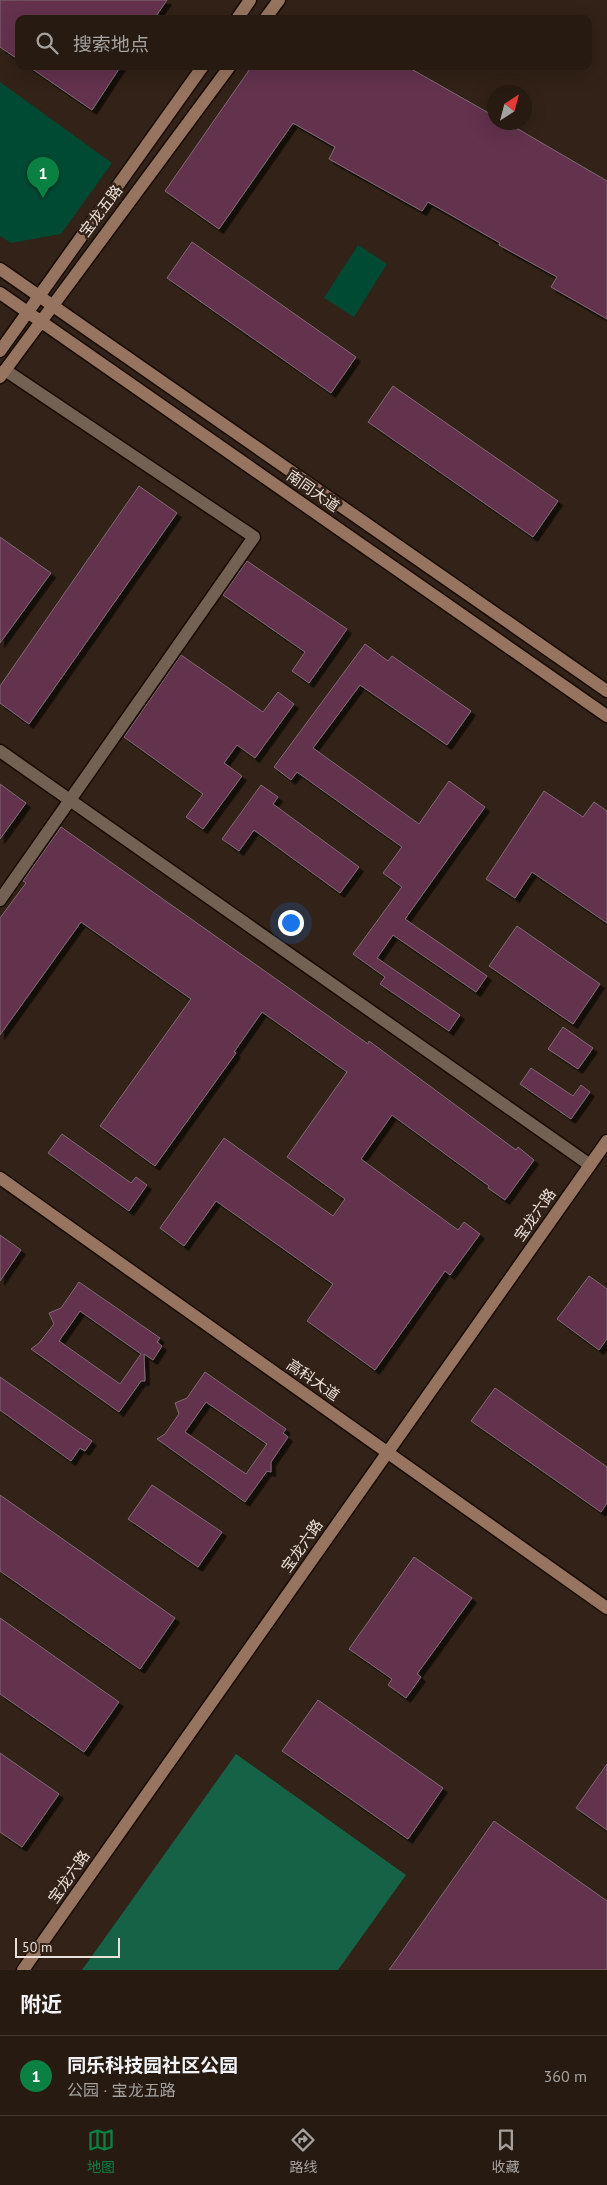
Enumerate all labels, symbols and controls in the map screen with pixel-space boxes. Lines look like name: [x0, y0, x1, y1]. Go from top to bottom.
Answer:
search box: [15, 15, 592, 70]
icon: search: [33, 29, 61, 57]
text: 搜索地点: [73, 32, 149, 56]
north arrow: [487, 85, 532, 130]
pin: 1: [27, 157, 59, 198]
street label: 宝龙五路: [75, 181, 126, 240]
street label: 南同大道: [283, 466, 343, 516]
your location: [278, 910, 304, 936]
street label: 宝龙六路: [510, 1185, 560, 1245]
street label: 高科大道: [283, 1355, 343, 1405]
street label: 宝龙六路: [277, 1516, 327, 1576]
street label: 宝龙六路: [44, 1847, 94, 1907]
scale bar: [15, 1935, 120, 1958]
text: 50 m: [22, 1938, 52, 1956]
text: 附近: [20, 1991, 62, 2018]
text: 同乐科技园社区公园: [67, 2053, 238, 2077]
text: 1: [31, 2066, 41, 2086]
text: 360 m: [544, 2066, 587, 2086]
text: 公园 · 宝龙五路: [67, 2080, 176, 2100]
tab: 地图: [87, 2126, 115, 2176]
tab: 路线: [289, 2126, 317, 2176]
tab: 收藏: [492, 2126, 520, 2176]

